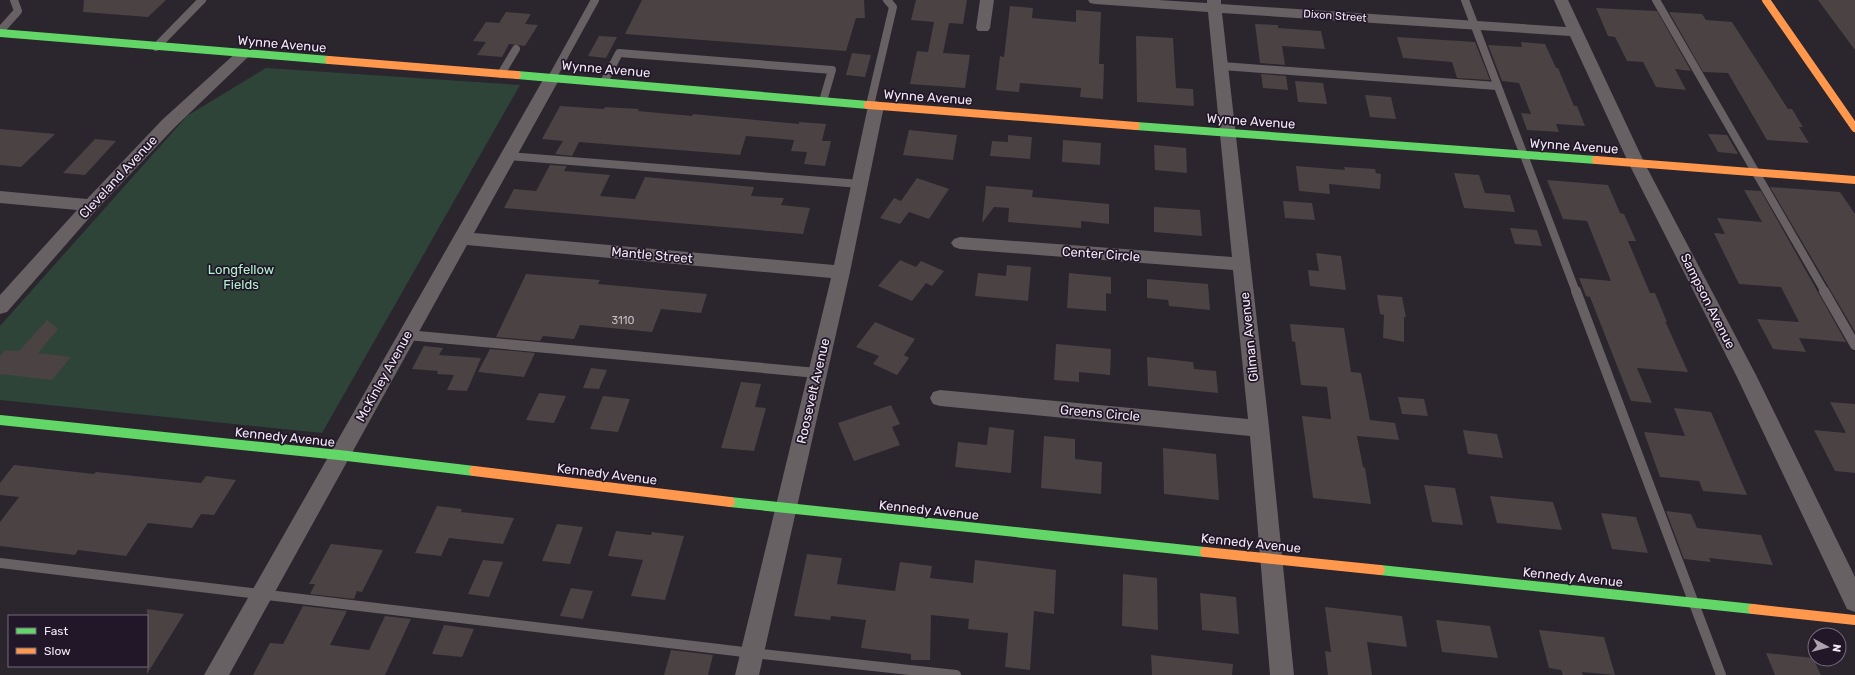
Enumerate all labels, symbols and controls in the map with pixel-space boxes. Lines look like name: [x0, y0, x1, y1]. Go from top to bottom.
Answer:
street label: Dixon Street: [1303, 7, 1368, 25]
street label: Wynne Avenue: [237, 33, 327, 55]
street label: Wynne Avenue: [561, 58, 651, 80]
street label: Wynne Avenue: [883, 86, 973, 108]
street label: Wynne Avenue: [1206, 110, 1296, 132]
street label: Cleveland Avenue: [76, 133, 160, 221]
street label: Wynne Avenue: [1529, 135, 1619, 157]
street label: Mantle Street: [611, 244, 693, 266]
street label: Center Circle: [1061, 244, 1141, 264]
street label: Sampson Avenue: [1678, 251, 1738, 351]
park label: Longfellow Fields: [208, 262, 274, 292]
street label: Gilman Avenue: [1237, 291, 1261, 383]
house number: 3110: [612, 314, 634, 327]
street label: McKinley Avenue: [353, 328, 415, 424]
street label: Roosevelt Avenue: [794, 337, 832, 445]
street label: Greens Circle: [1059, 402, 1141, 424]
street label: Kennedy Avenue: [234, 424, 336, 450]
street label: Kennedy Avenue: [556, 460, 658, 488]
street label: Kennedy Avenue: [878, 497, 980, 523]
street label: Kennedy Avenue: [1200, 530, 1302, 556]
street label: Kennedy Avenue: [1522, 564, 1624, 590]
legend: [8, 615, 148, 667]
text: Fast: [44, 624, 68, 638]
north arrow: [1807, 627, 1847, 667]
text: N: [1829, 643, 1843, 653]
text: Slow: [44, 644, 71, 658]

